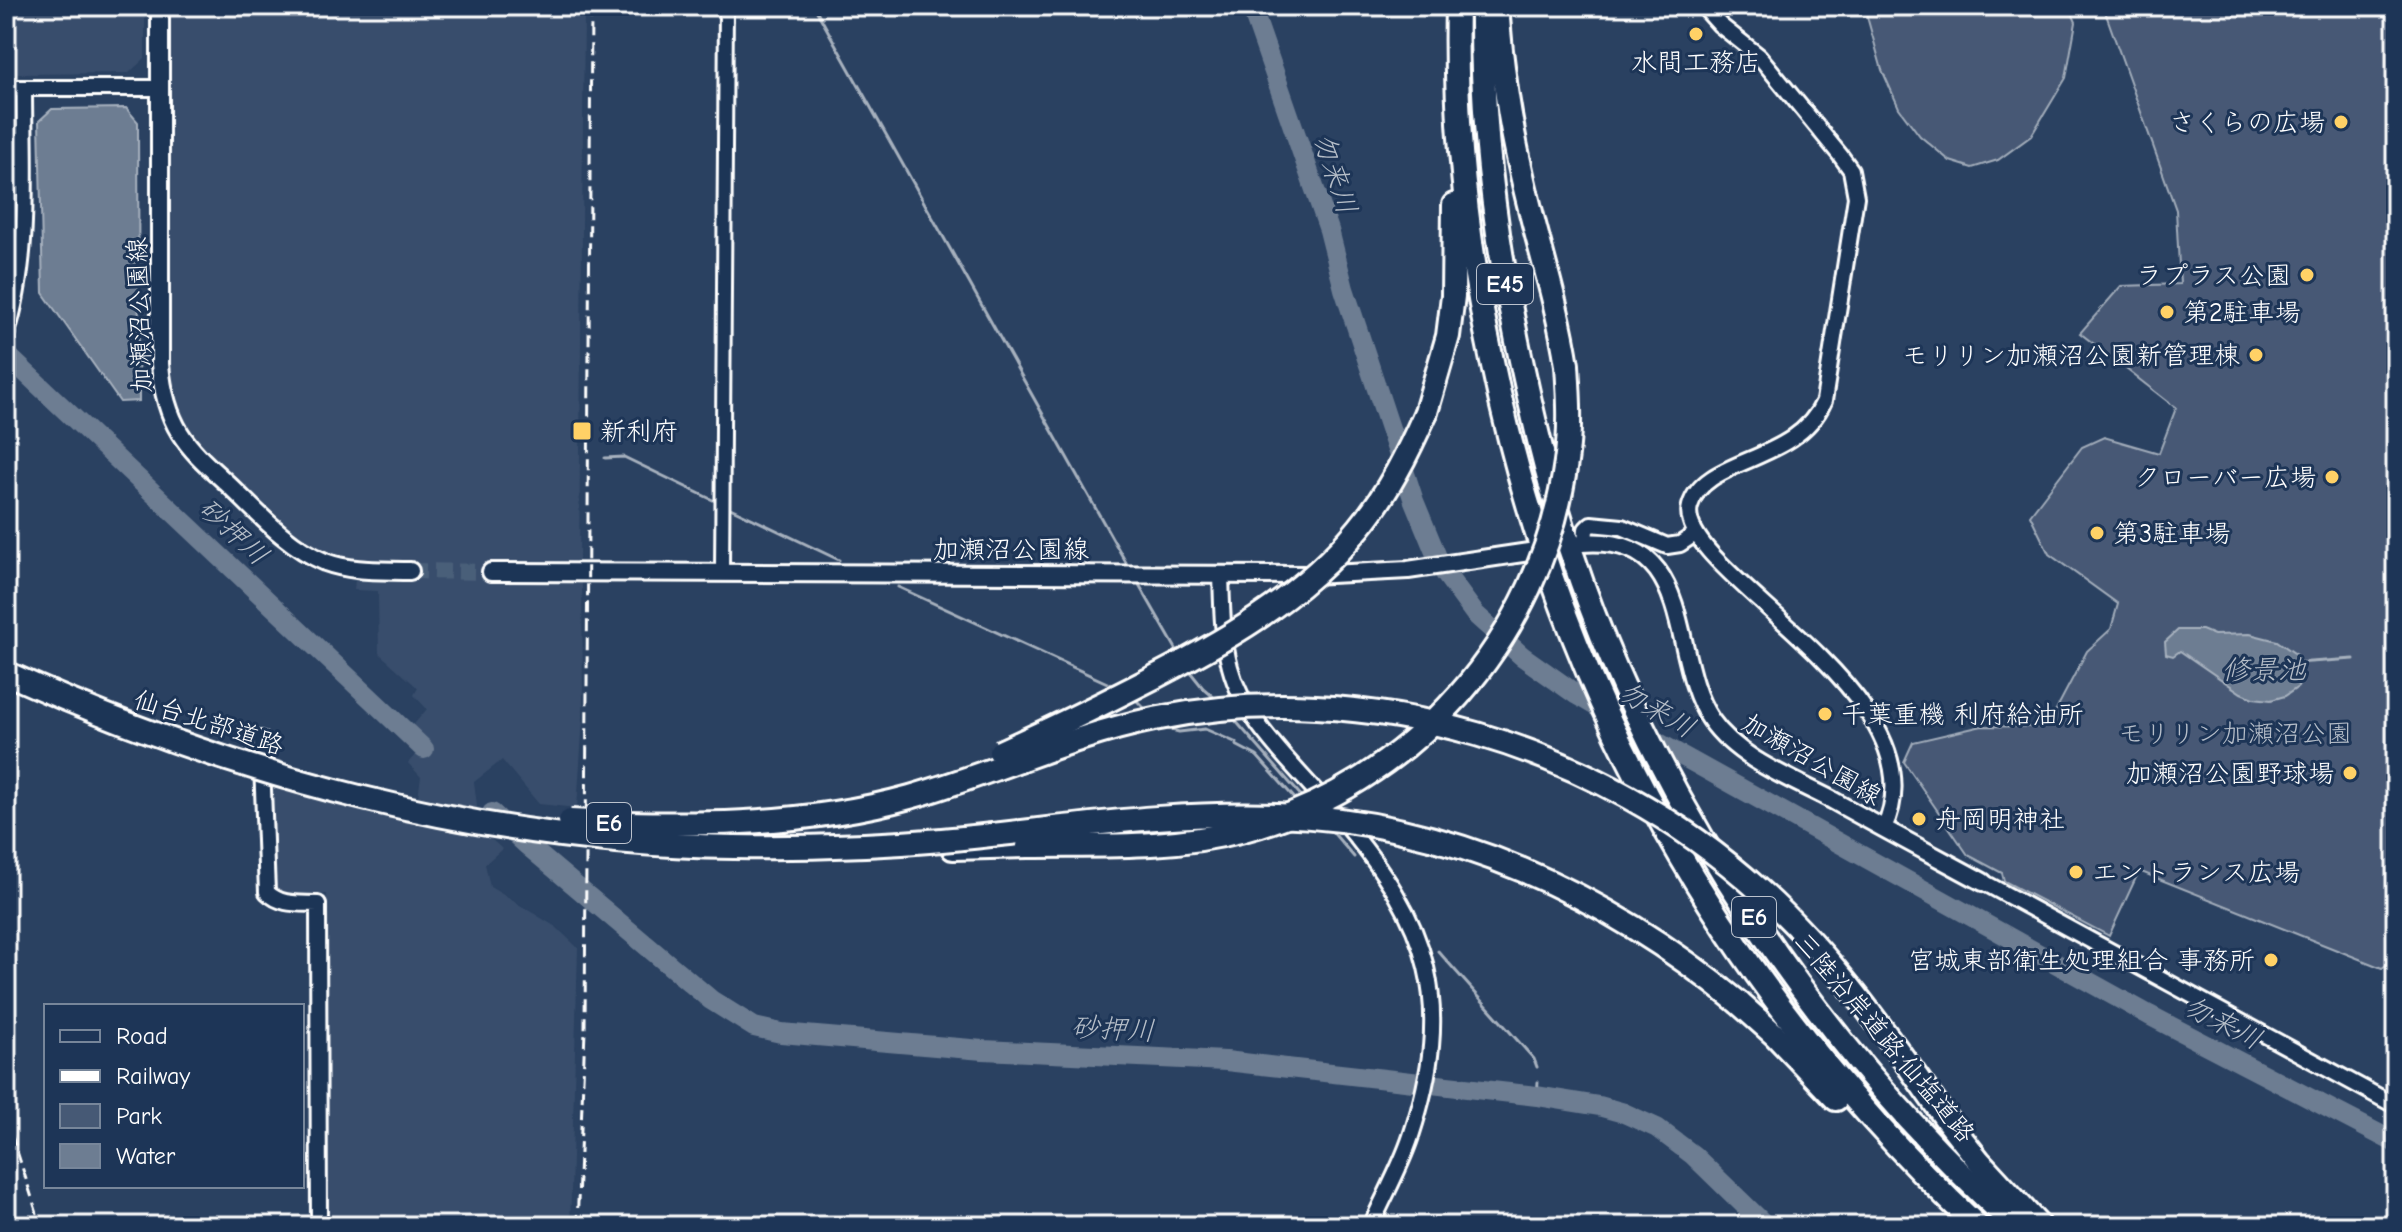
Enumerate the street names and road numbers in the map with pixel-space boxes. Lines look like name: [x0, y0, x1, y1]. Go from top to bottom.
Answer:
street label: 加瀬沼公園線: [122, 236, 158, 393]
road number: E45: [1477, 264, 1533, 304]
street label: 加瀬沼公園線: [933, 535, 1089, 565]
street label: 仙台北部道路: [130, 685, 288, 761]
street label: 加瀬沼公園線: [1736, 708, 1887, 812]
road number: E6: [587, 803, 631, 843]
road number: E6: [1732, 897, 1776, 937]
street label: 三陸沿岸道路;仙塩道路: [1788, 926, 1981, 1149]

